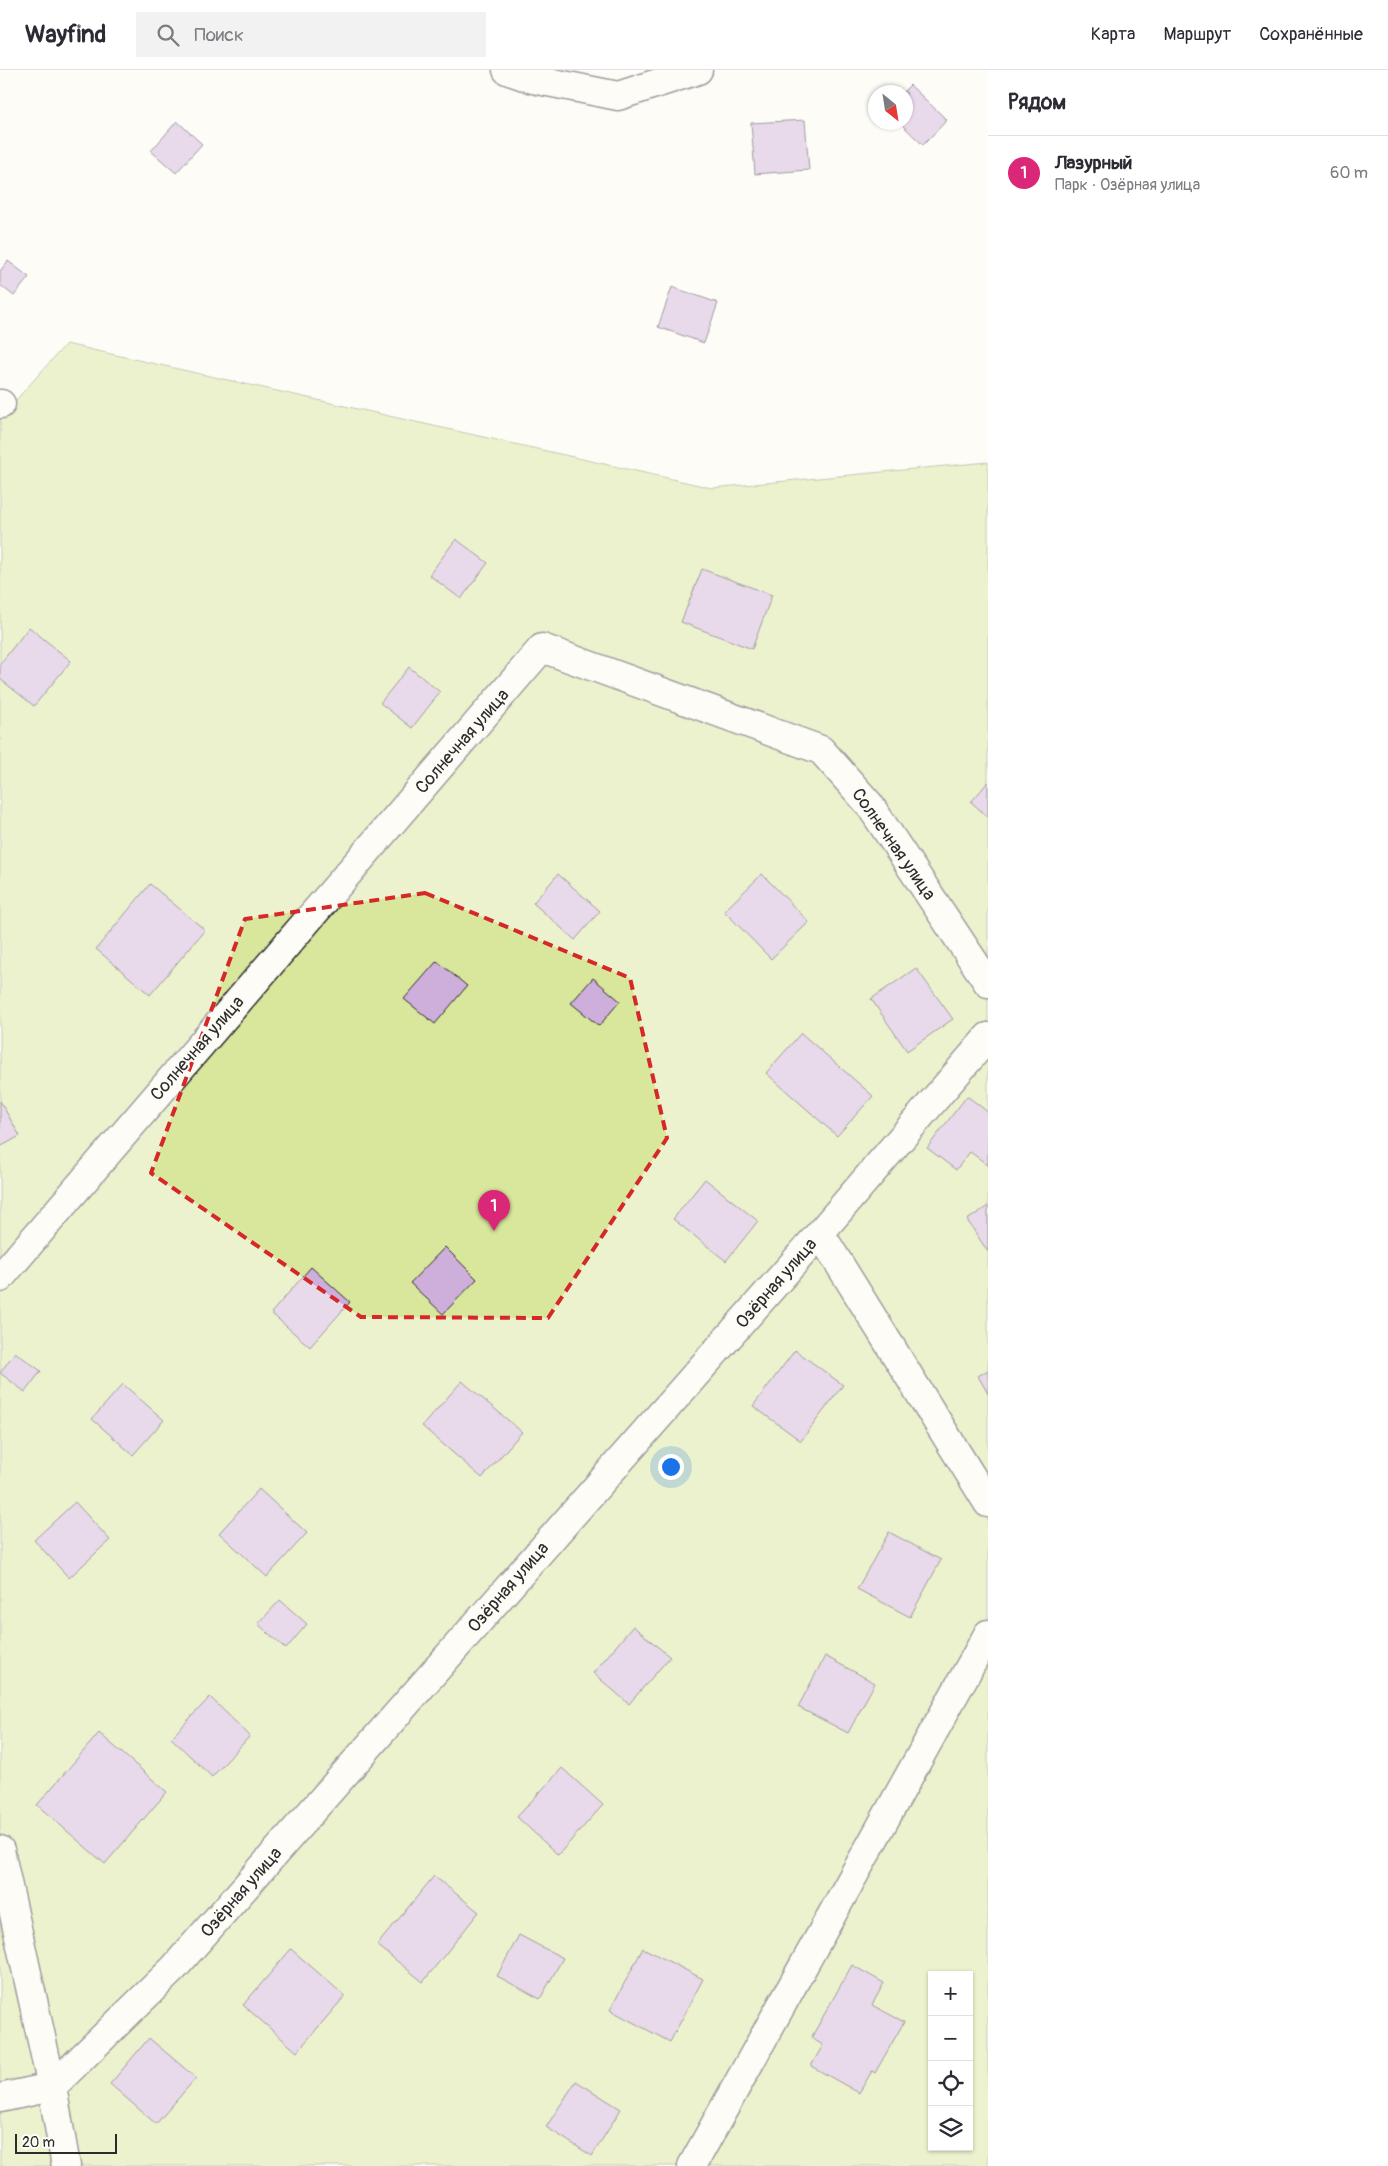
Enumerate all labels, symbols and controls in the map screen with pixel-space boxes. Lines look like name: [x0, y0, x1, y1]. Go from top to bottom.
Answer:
search box: [136, 12, 486, 57]
text: Wayfind: [25, 20, 106, 49]
icon: search: [154, 21, 182, 49]
text: Поиск: [194, 23, 244, 47]
text: Карта: [1091, 23, 1135, 46]
text: Маршрут: [1163, 23, 1231, 46]
text: Сохранённые: [1259, 23, 1363, 46]
north arrow: [868, 85, 913, 130]
text: Рядом: [1008, 89, 1066, 116]
text: Лазурный: [1055, 151, 1132, 175]
text: 1: [1021, 163, 1027, 183]
text: 60 m: [1330, 163, 1368, 183]
text: Парк · Озёрная улица: [1055, 175, 1200, 195]
street label: Солнечная улица: [410, 684, 514, 799]
street label: Солнечная улица: [846, 784, 941, 905]
street label: Солнечная улица: [145, 991, 249, 1106]
pin: 1: [478, 1190, 510, 1231]
street label: Озёрная улица: [731, 1233, 822, 1333]
your location: [658, 1454, 684, 1480]
street label: Озёрная улица: [463, 1537, 554, 1637]
street label: Озёрная улица: [196, 1842, 287, 1942]
map controls: [928, 1971, 973, 2151]
button: +: [928, 1971, 973, 2016]
button: −: [928, 2016, 973, 2061]
button: locate: [928, 2061, 973, 2106]
button: layers: [928, 2106, 973, 2151]
scale bar: [15, 2131, 118, 2154]
text: 20 m: [22, 2134, 55, 2151]

